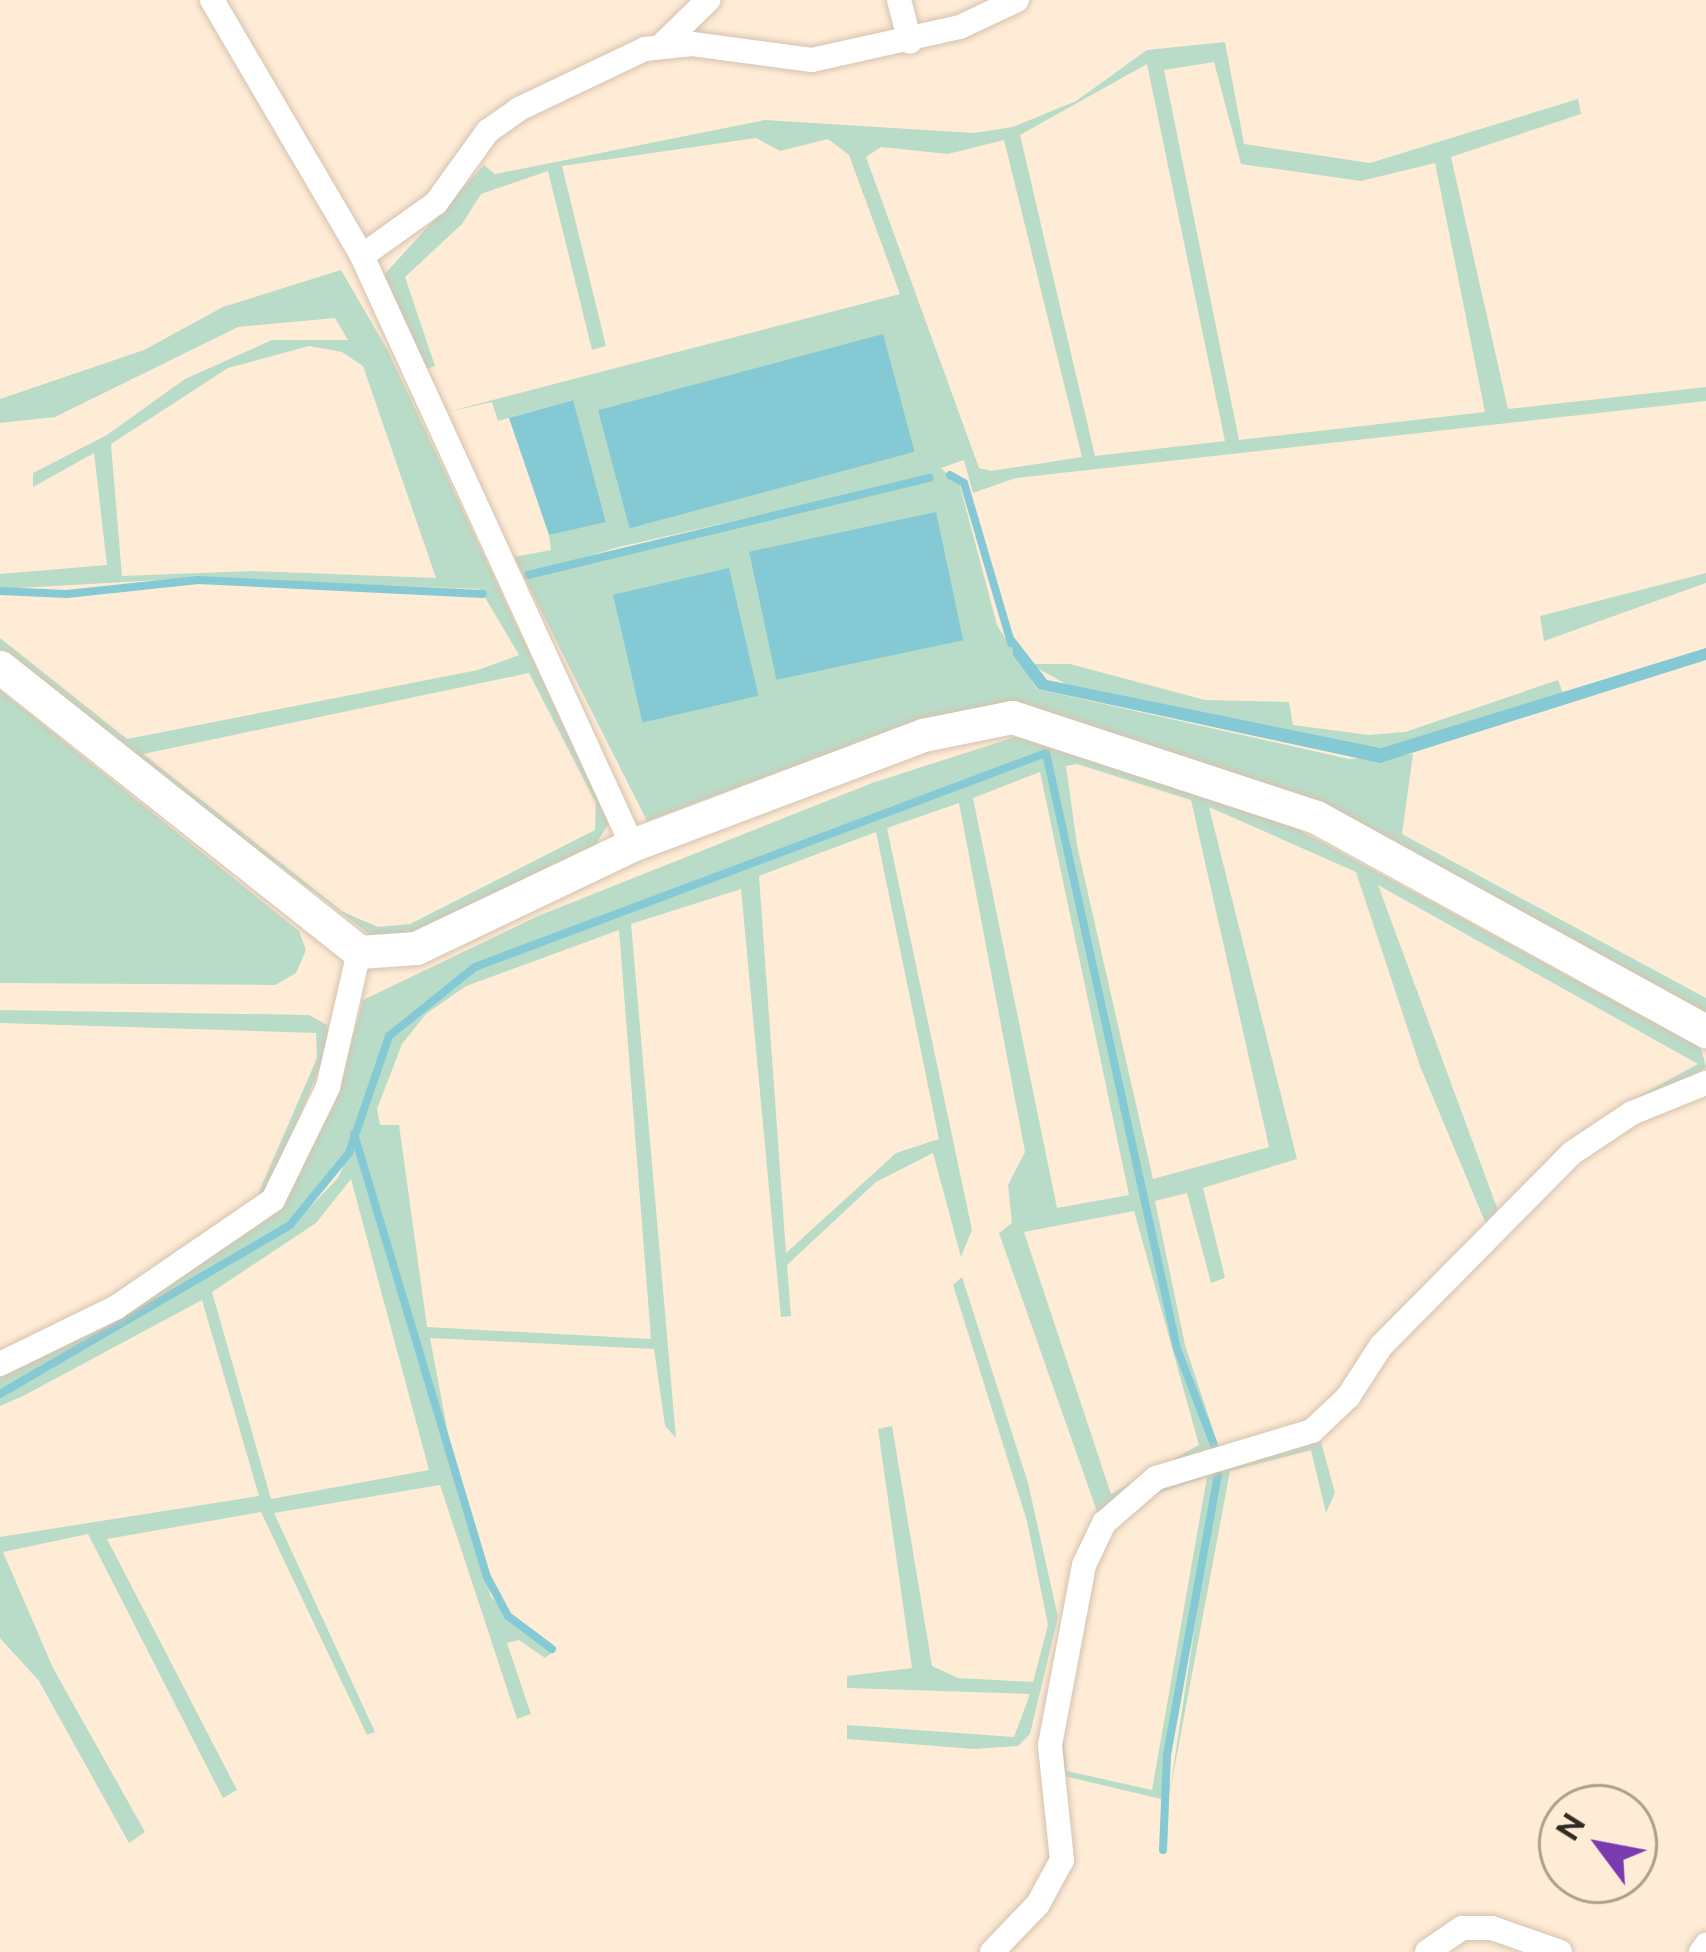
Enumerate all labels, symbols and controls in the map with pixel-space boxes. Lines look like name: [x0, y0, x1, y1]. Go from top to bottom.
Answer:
north arrow: [1538, 1784, 1658, 1904]
text: N: [1547, 1806, 1592, 1846]

